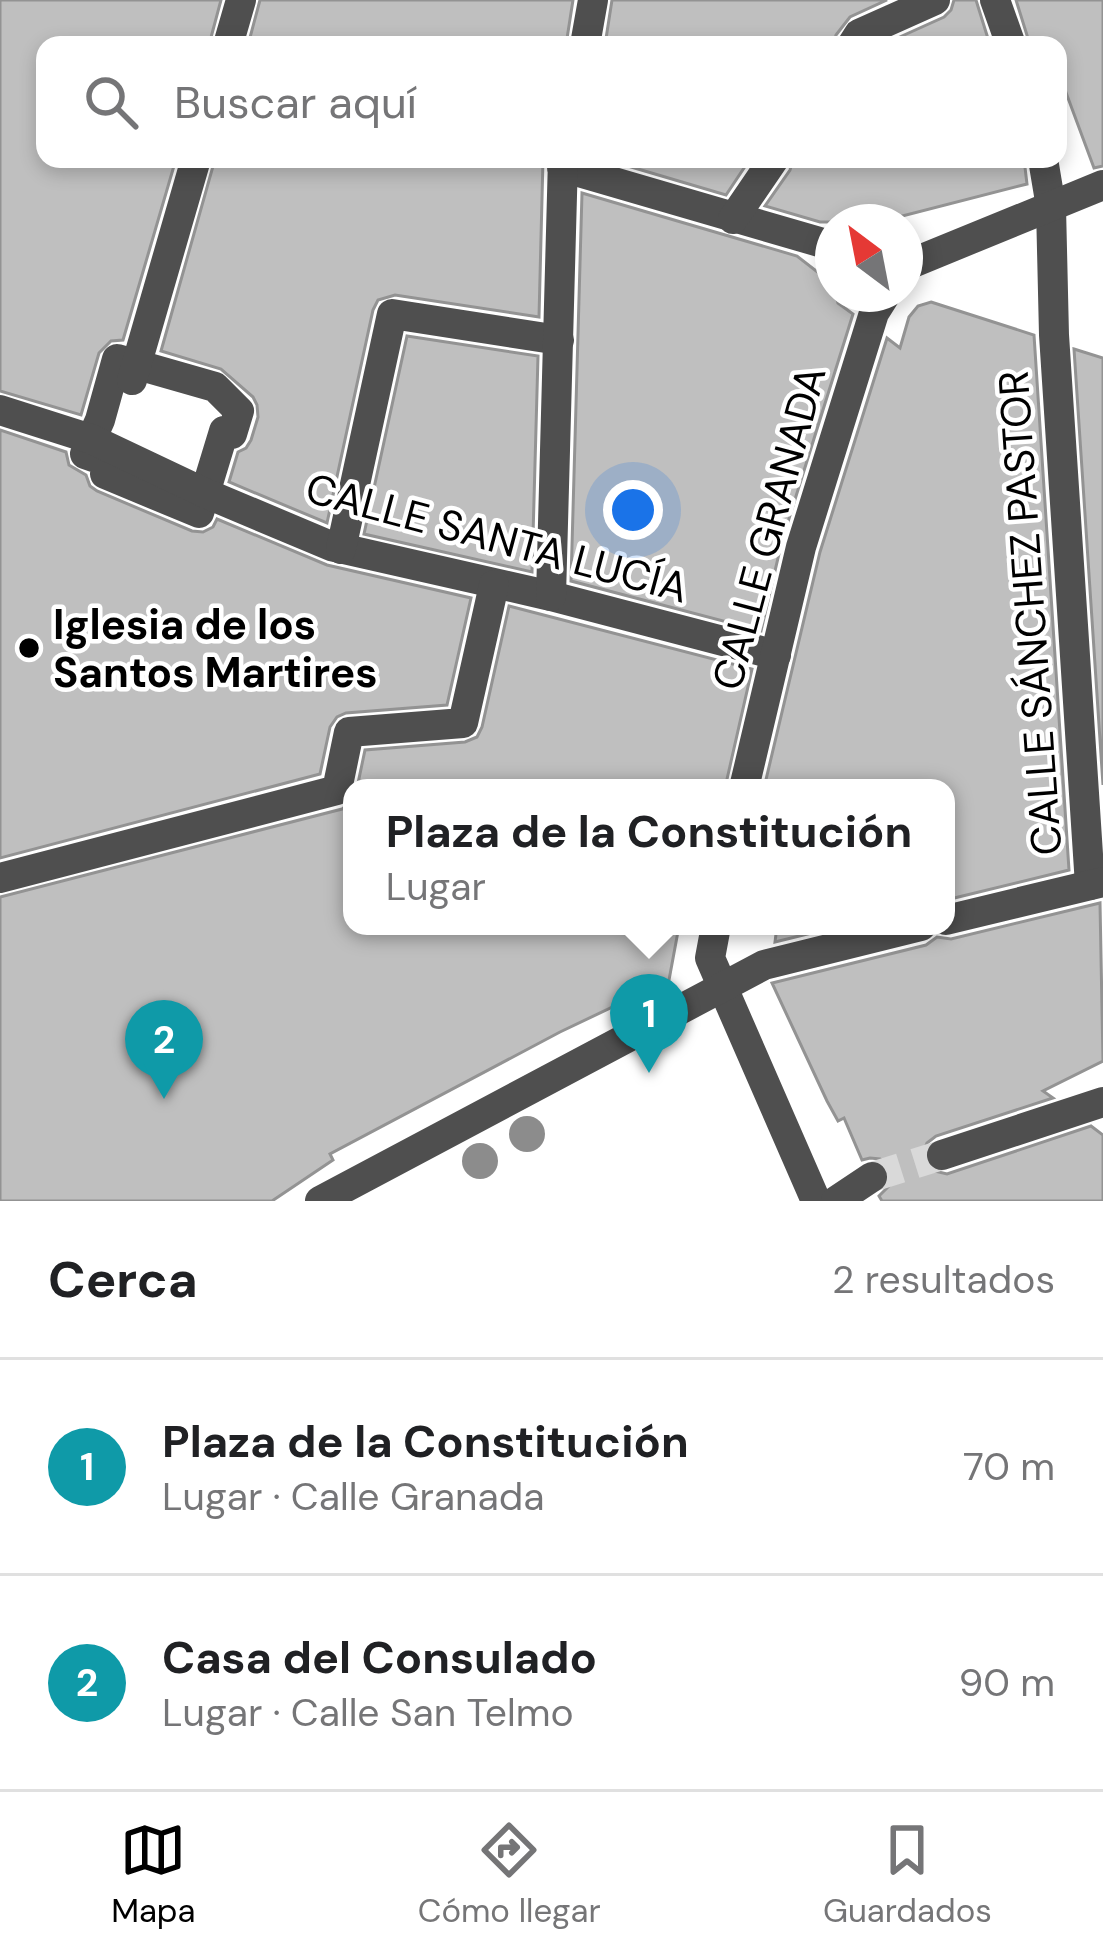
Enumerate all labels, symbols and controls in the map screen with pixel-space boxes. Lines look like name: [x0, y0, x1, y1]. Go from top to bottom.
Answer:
search box: [36, 36, 1067, 168]
icon: search: [78, 69, 144, 135]
text: Buscar aquí: [174, 73, 417, 132]
north arrow: [815, 204, 923, 312]
street label: CALLE GRANADA: [699, 360, 839, 696]
street label: CALLE SÁNCHEZ PASTOR: [986, 369, 1074, 857]
street label: CALLE SANTA LUCÍA: [300, 461, 694, 615]
your location: [603, 480, 663, 540]
place label: Iglesia de los Santos Martires: [53, 597, 378, 700]
marker: Iglesia de los Santos Martires: [16, 635, 42, 661]
popup: [343, 779, 955, 935]
text: Plaza de la Constitución: [386, 802, 912, 861]
text: Lugar: [386, 861, 486, 912]
pin: 1: [610, 974, 688, 1073]
pin: 2: [125, 1000, 203, 1099]
text: Cerca: [48, 1246, 198, 1313]
text: 2 resultados: [832, 1254, 1055, 1305]
text: Plaza de la Constitución: [162, 1412, 689, 1471]
text: 1: [80, 1441, 94, 1492]
text: 70 m: [963, 1441, 1055, 1492]
text: Lugar · Calle Granada: [162, 1471, 544, 1522]
text: Casa del Consulado: [162, 1628, 597, 1687]
text: 2: [76, 1657, 98, 1708]
text: 90 m: [959, 1657, 1055, 1708]
text: Lugar · Calle San Telmo: [162, 1687, 574, 1738]
tab: Mapa: [111, 1817, 195, 1932]
tab: Cómo llegar: [418, 1817, 601, 1932]
tab: Guardados: [823, 1817, 992, 1932]

